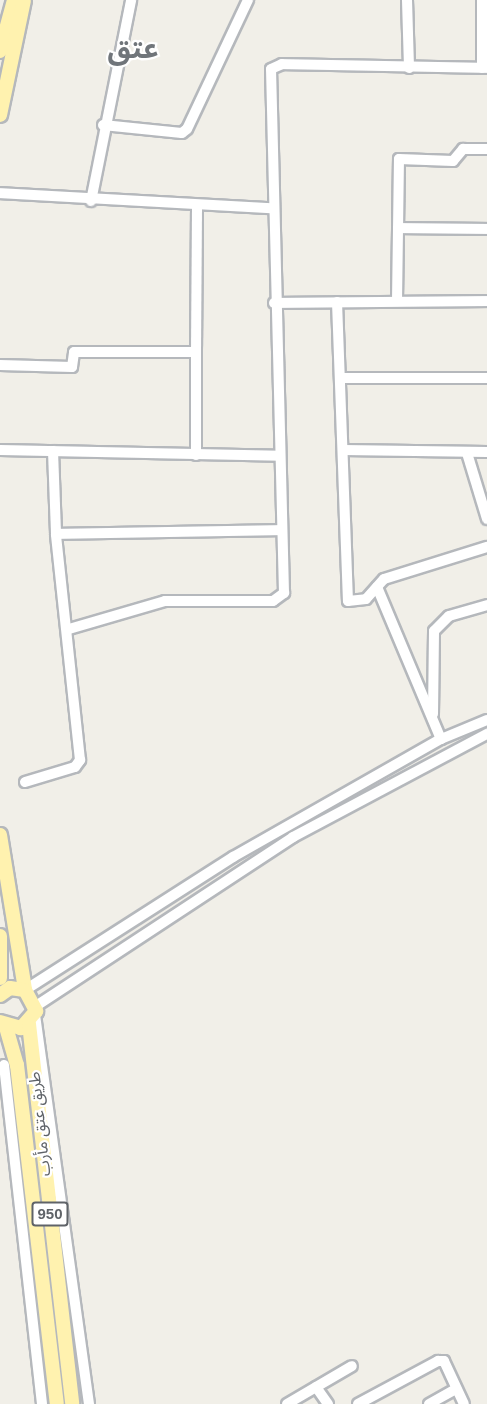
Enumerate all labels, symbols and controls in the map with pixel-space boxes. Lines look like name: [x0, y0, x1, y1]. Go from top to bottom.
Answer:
district label: عتق: [108, 32, 158, 66]
street label: طريق عتق مأرب: [25, 1071, 55, 1177]
road number: 950: [31, 1202, 70, 1226]

